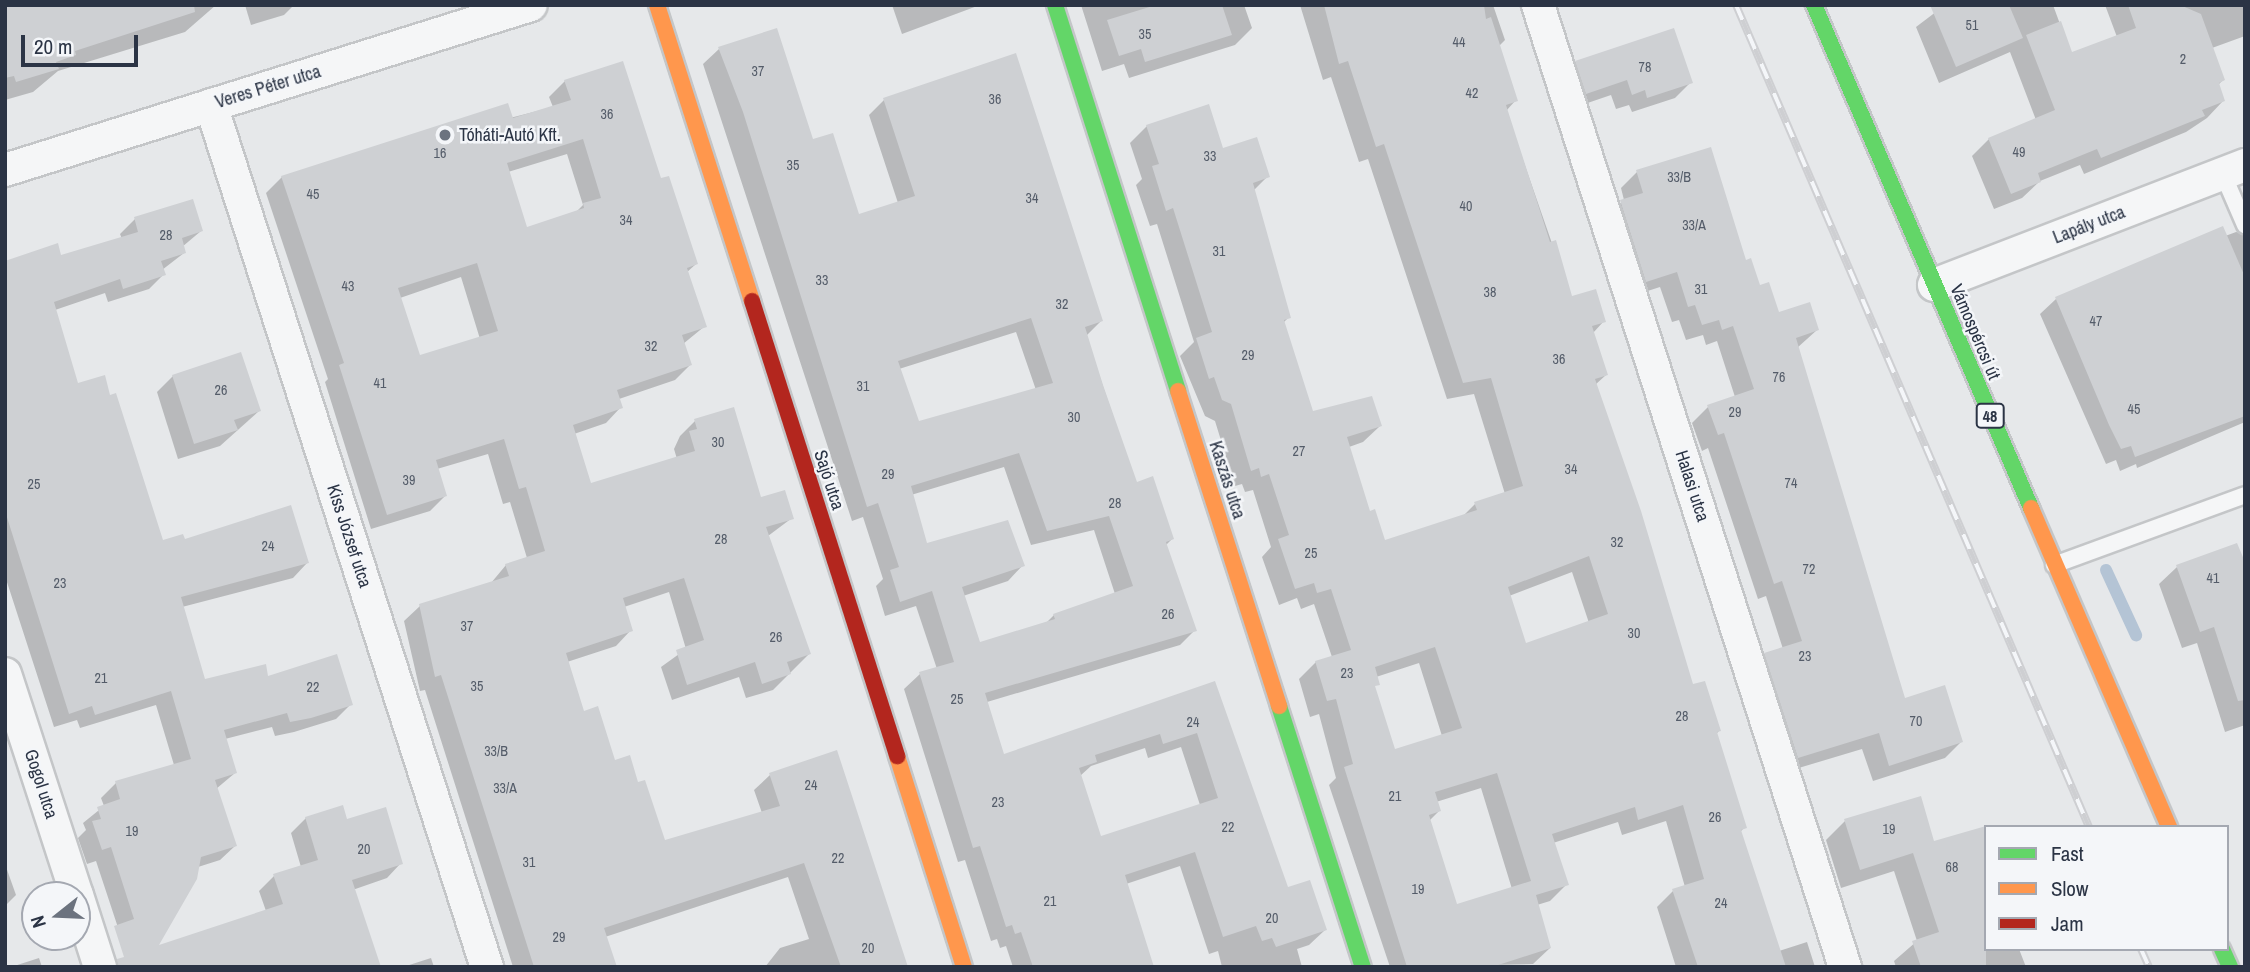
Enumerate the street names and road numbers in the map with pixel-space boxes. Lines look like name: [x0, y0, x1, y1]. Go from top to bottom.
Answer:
street label: Veres Péter utca: [213, 61, 323, 113]
street label: Lapály utca: [2050, 201, 2128, 249]
street label: Vámospércsi út: [1945, 281, 2005, 383]
road number: 48: [1974, 404, 2006, 428]
street label: Kaszás utca: [1204, 438, 1250, 522]
street label: Sajó utca: [809, 447, 849, 513]
street label: Halasi utca: [1670, 448, 1714, 524]
street label: Kiss József utca: [322, 482, 376, 590]
street label: Gogol utca: [20, 747, 62, 821]

